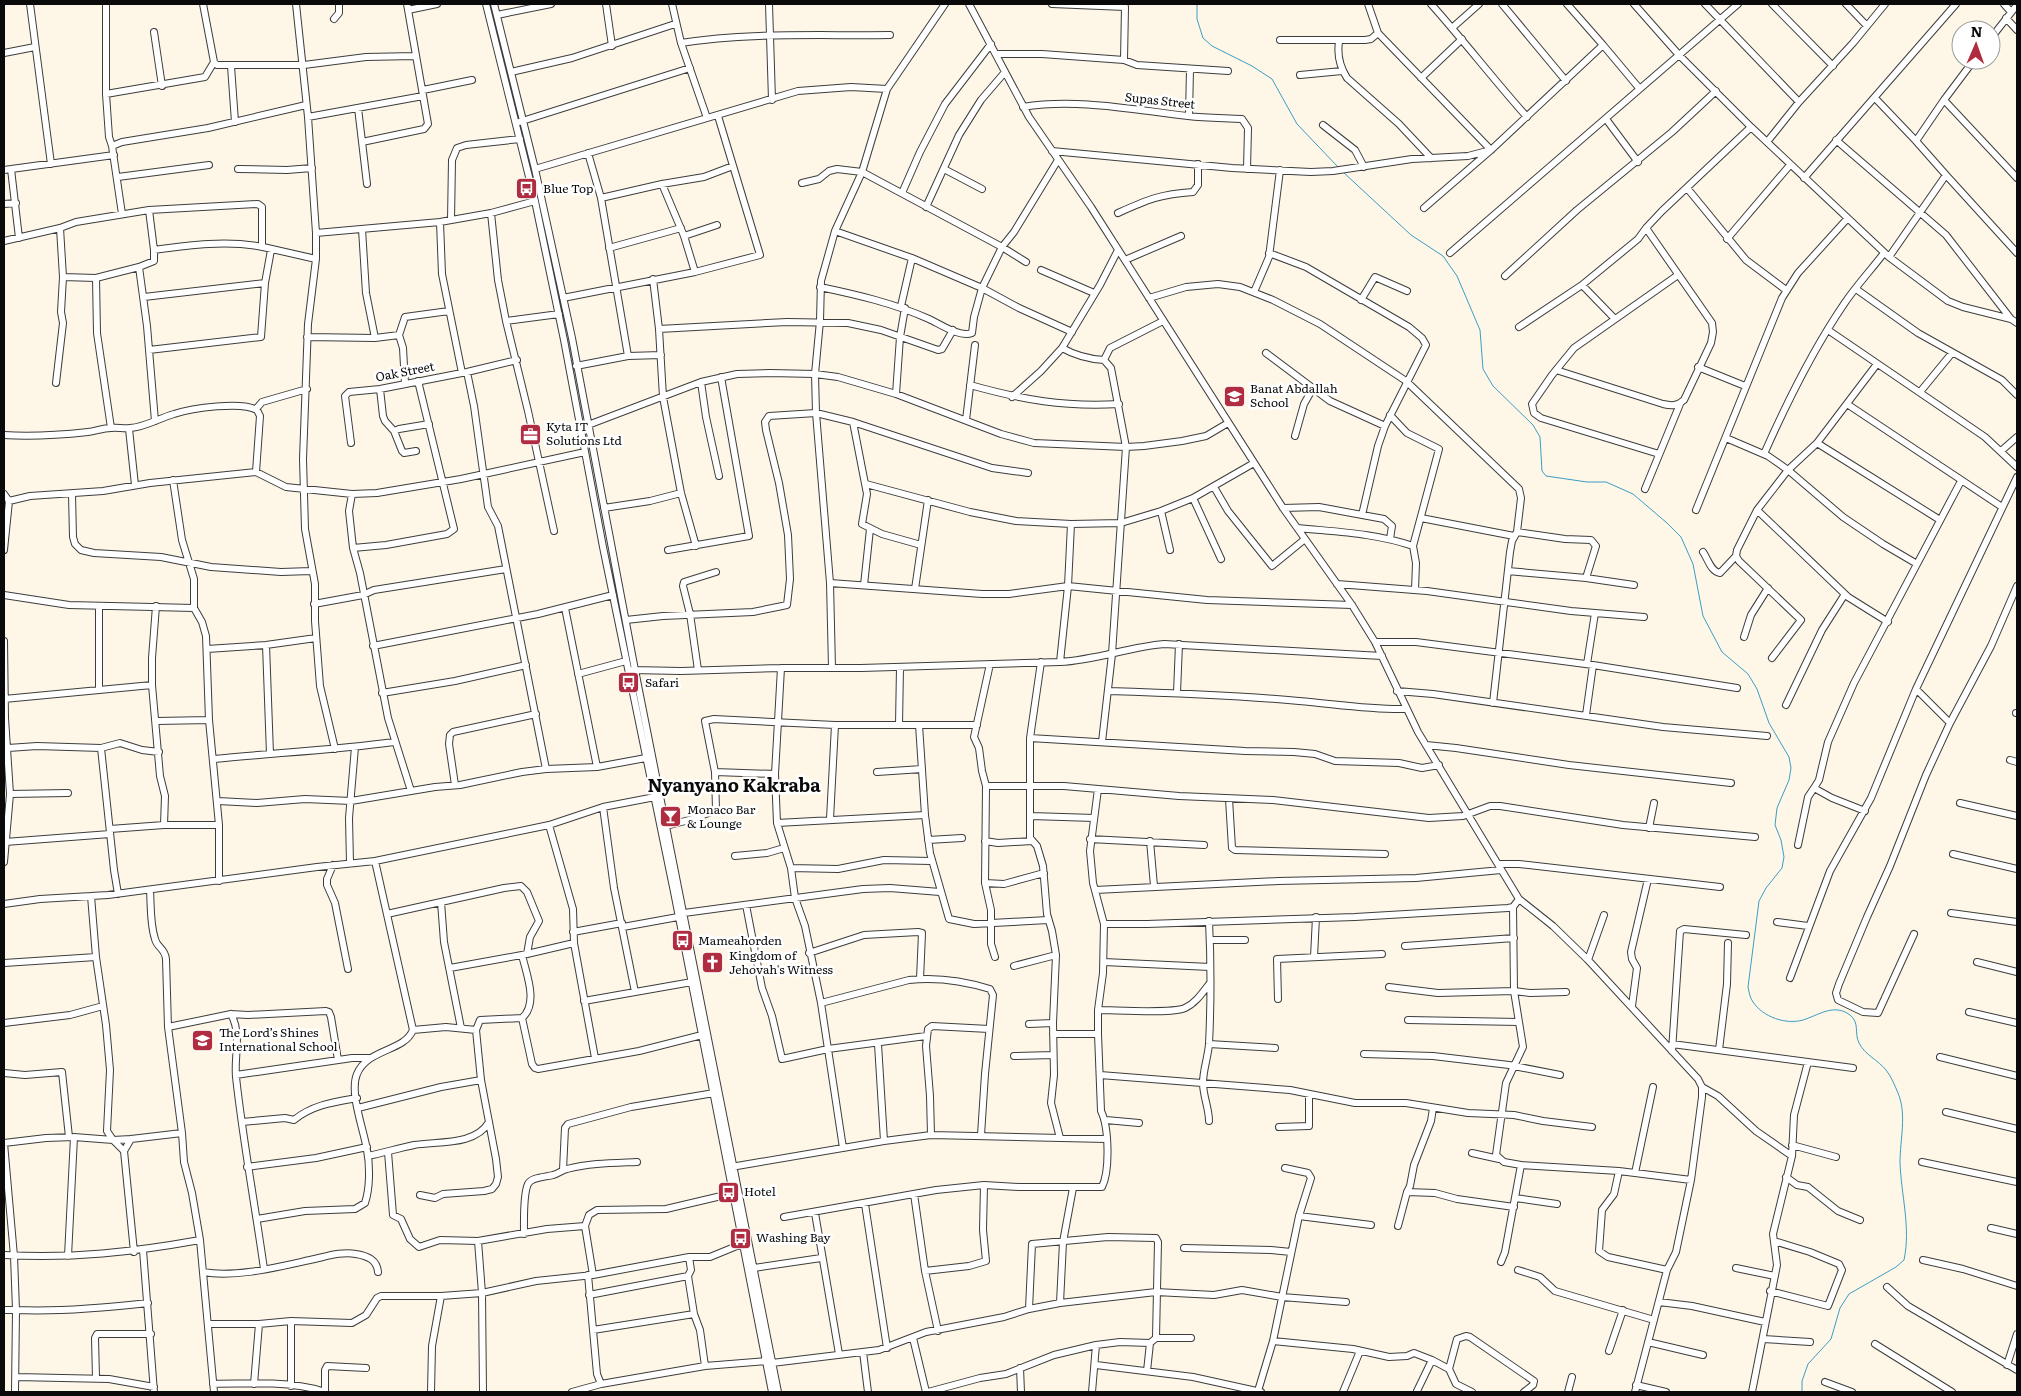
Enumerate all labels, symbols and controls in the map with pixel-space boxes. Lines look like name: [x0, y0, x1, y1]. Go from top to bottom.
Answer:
north arrow: [1951, 20, 2001, 70]
text: N: [1970, 21, 1983, 41]
street label: Supas Street: [1124, 87, 1196, 113]
bus stop icon: Blue Top: [515, 177, 539, 201]
place label: Blue Top: [543, 179, 593, 197]
street label: Oak Street: [374, 356, 436, 386]
place label: Banat Abdallah School: [1250, 379, 1338, 411]
school or university icon: Banat Abdallah School: [1222, 384, 1246, 408]
place label: Kyta IT Solutions Ltd: [546, 417, 623, 449]
office icon: Kyta IT Solutions Ltd: [518, 422, 542, 446]
bus stop icon: Safari: [617, 671, 641, 695]
place label: Safari: [645, 673, 679, 691]
district label: Nyanyano Kakraba: [647, 771, 821, 798]
place label: Monaco Bar & Lounge: [687, 800, 756, 832]
bar icon: Monaco Bar & Lounge: [659, 805, 683, 829]
bus stop icon: Mameahorden: [670, 929, 694, 953]
place label: Mameahorden: [698, 931, 782, 949]
place label: Kingdom of Jehovah's Witness: [729, 946, 834, 978]
church icon: Kingdom of Jehovah's Witness: [701, 951, 725, 975]
place label: The Lord’s Shines International School: [219, 1023, 338, 1055]
school or university icon: The Lord’s Shines International School: [191, 1028, 215, 1052]
bus stop icon: Hotel: [716, 1180, 740, 1204]
place label: Hotel: [744, 1182, 776, 1200]
bus stop icon: Washing Bay: [728, 1226, 752, 1250]
place label: Washing Bay: [756, 1228, 830, 1246]

